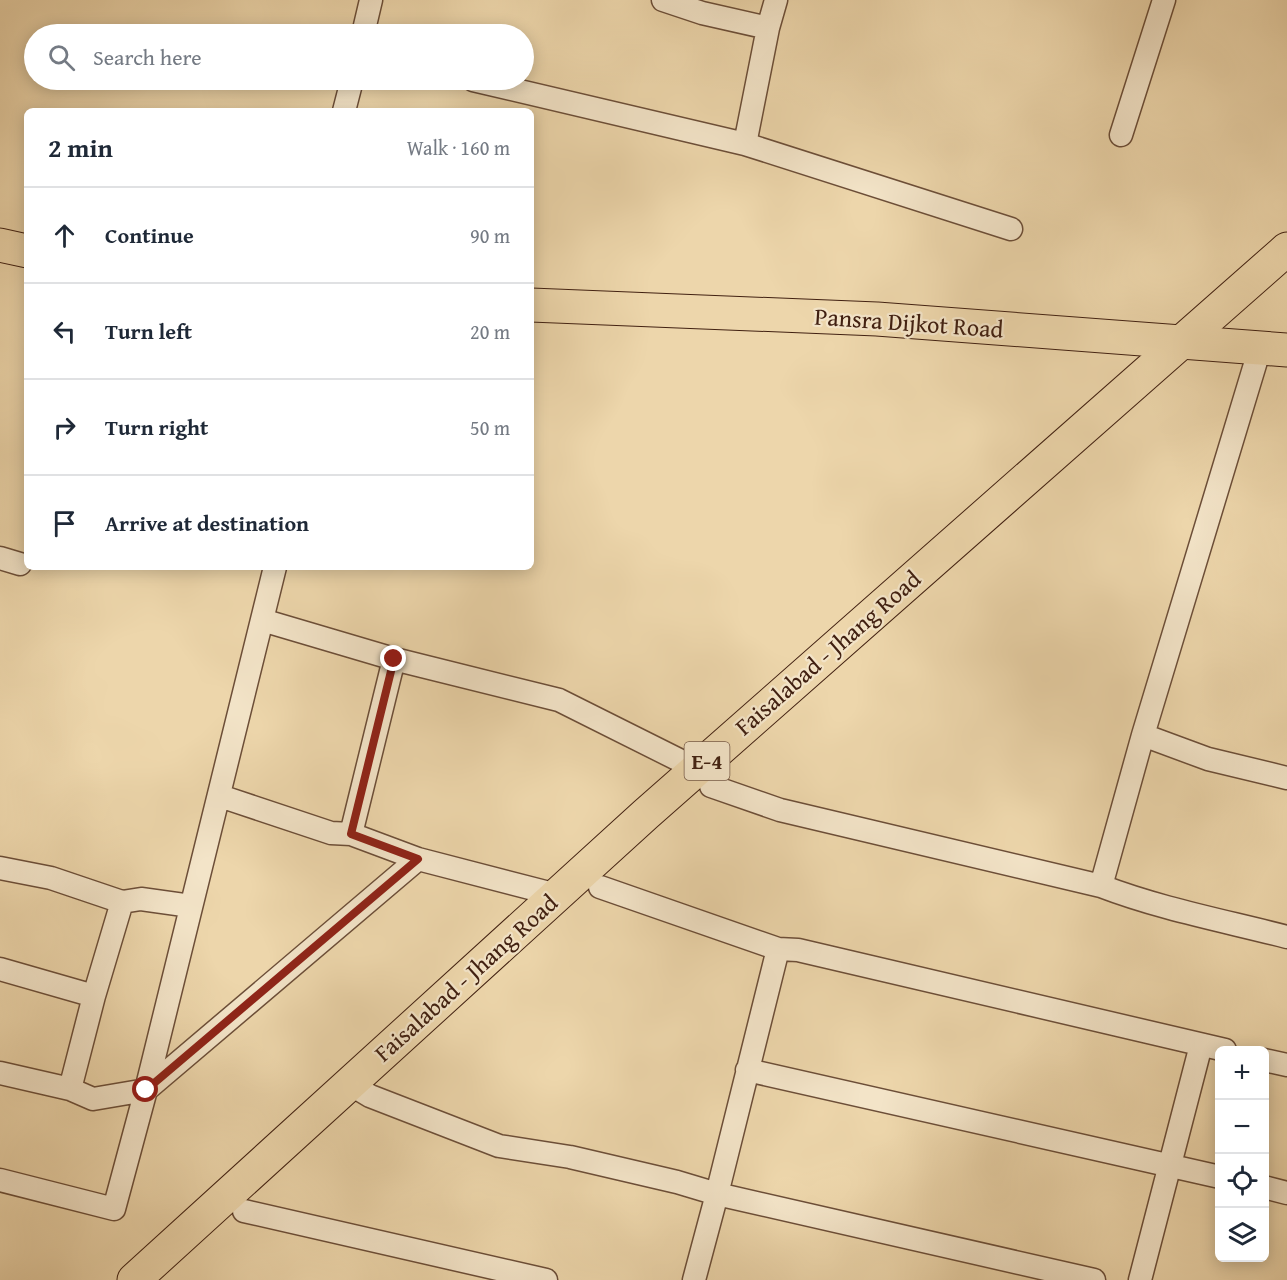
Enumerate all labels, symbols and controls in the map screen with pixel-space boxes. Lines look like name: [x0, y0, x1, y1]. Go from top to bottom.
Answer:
search box: [24, 24, 534, 90]
icon: search: [45, 41, 78, 74]
text: Search here: [93, 41, 202, 73]
text: 2 min: [48, 128, 113, 167]
text: Walk · 160 m: [407, 133, 510, 162]
icon: ahead: [48, 219, 81, 252]
text: Continue: [105, 219, 194, 251]
text: 90 m: [470, 221, 510, 250]
street label: Pansra Dijkot Road: [813, 298, 1005, 347]
icon: left: [48, 315, 81, 348]
text: Turn left: [105, 315, 192, 347]
text: 20 m: [470, 317, 510, 346]
icon: right: [48, 411, 81, 444]
text: Turn right: [105, 411, 208, 443]
text: 50 m: [470, 413, 510, 442]
icon: arrive: [48, 507, 81, 540]
text: Arrive at destination: [105, 507, 309, 539]
street label: Faisalabad - Jhang Road: [727, 562, 929, 743]
route end: [380, 645, 406, 671]
road number: E-4: [684, 742, 730, 780]
street label: Faisalabad - Jhang Road: [366, 885, 565, 1070]
map controls: [1215, 1046, 1269, 1262]
button: +: [1215, 1046, 1269, 1100]
route start: [132, 1076, 158, 1102]
button: −: [1215, 1100, 1269, 1154]
button: locate: [1215, 1154, 1269, 1208]
button: layers: [1215, 1208, 1269, 1262]

